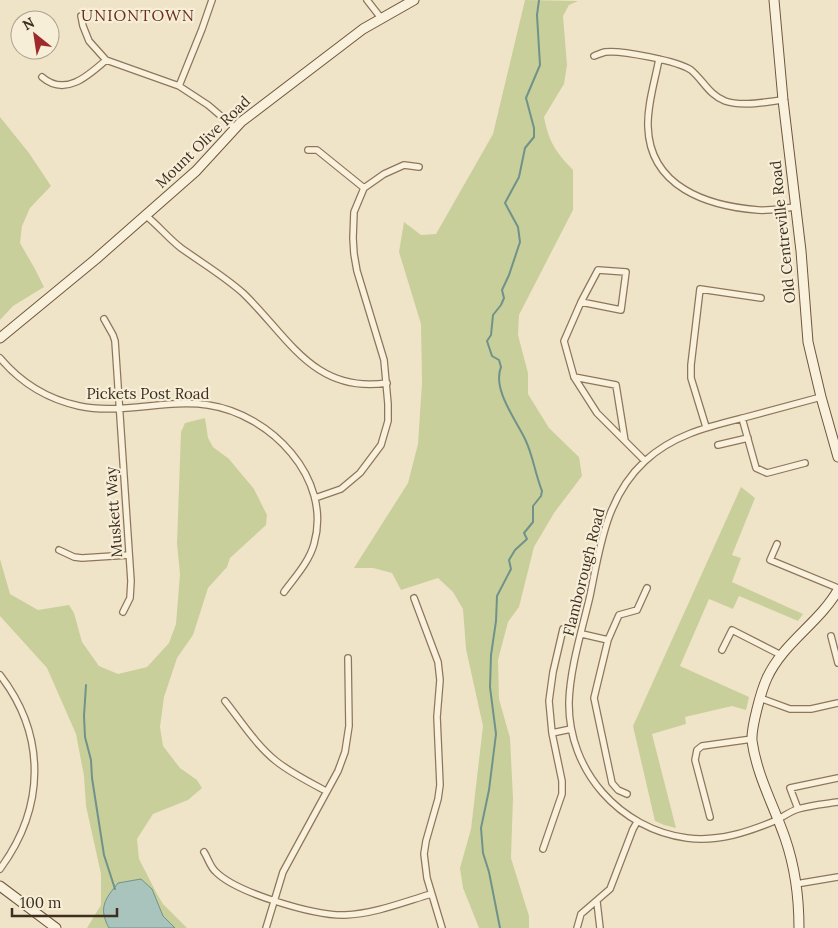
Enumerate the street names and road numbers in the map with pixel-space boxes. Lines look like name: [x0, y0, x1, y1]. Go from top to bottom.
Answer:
street label: Mount Olive Road: [151, 91, 254, 192]
street label: Old Centreville Road: [766, 160, 799, 304]
street label: Pickets Post Road: [86, 384, 210, 403]
street label: Muskett Way: [101, 466, 126, 558]
street label: Flamborough Road: [558, 506, 609, 638]

